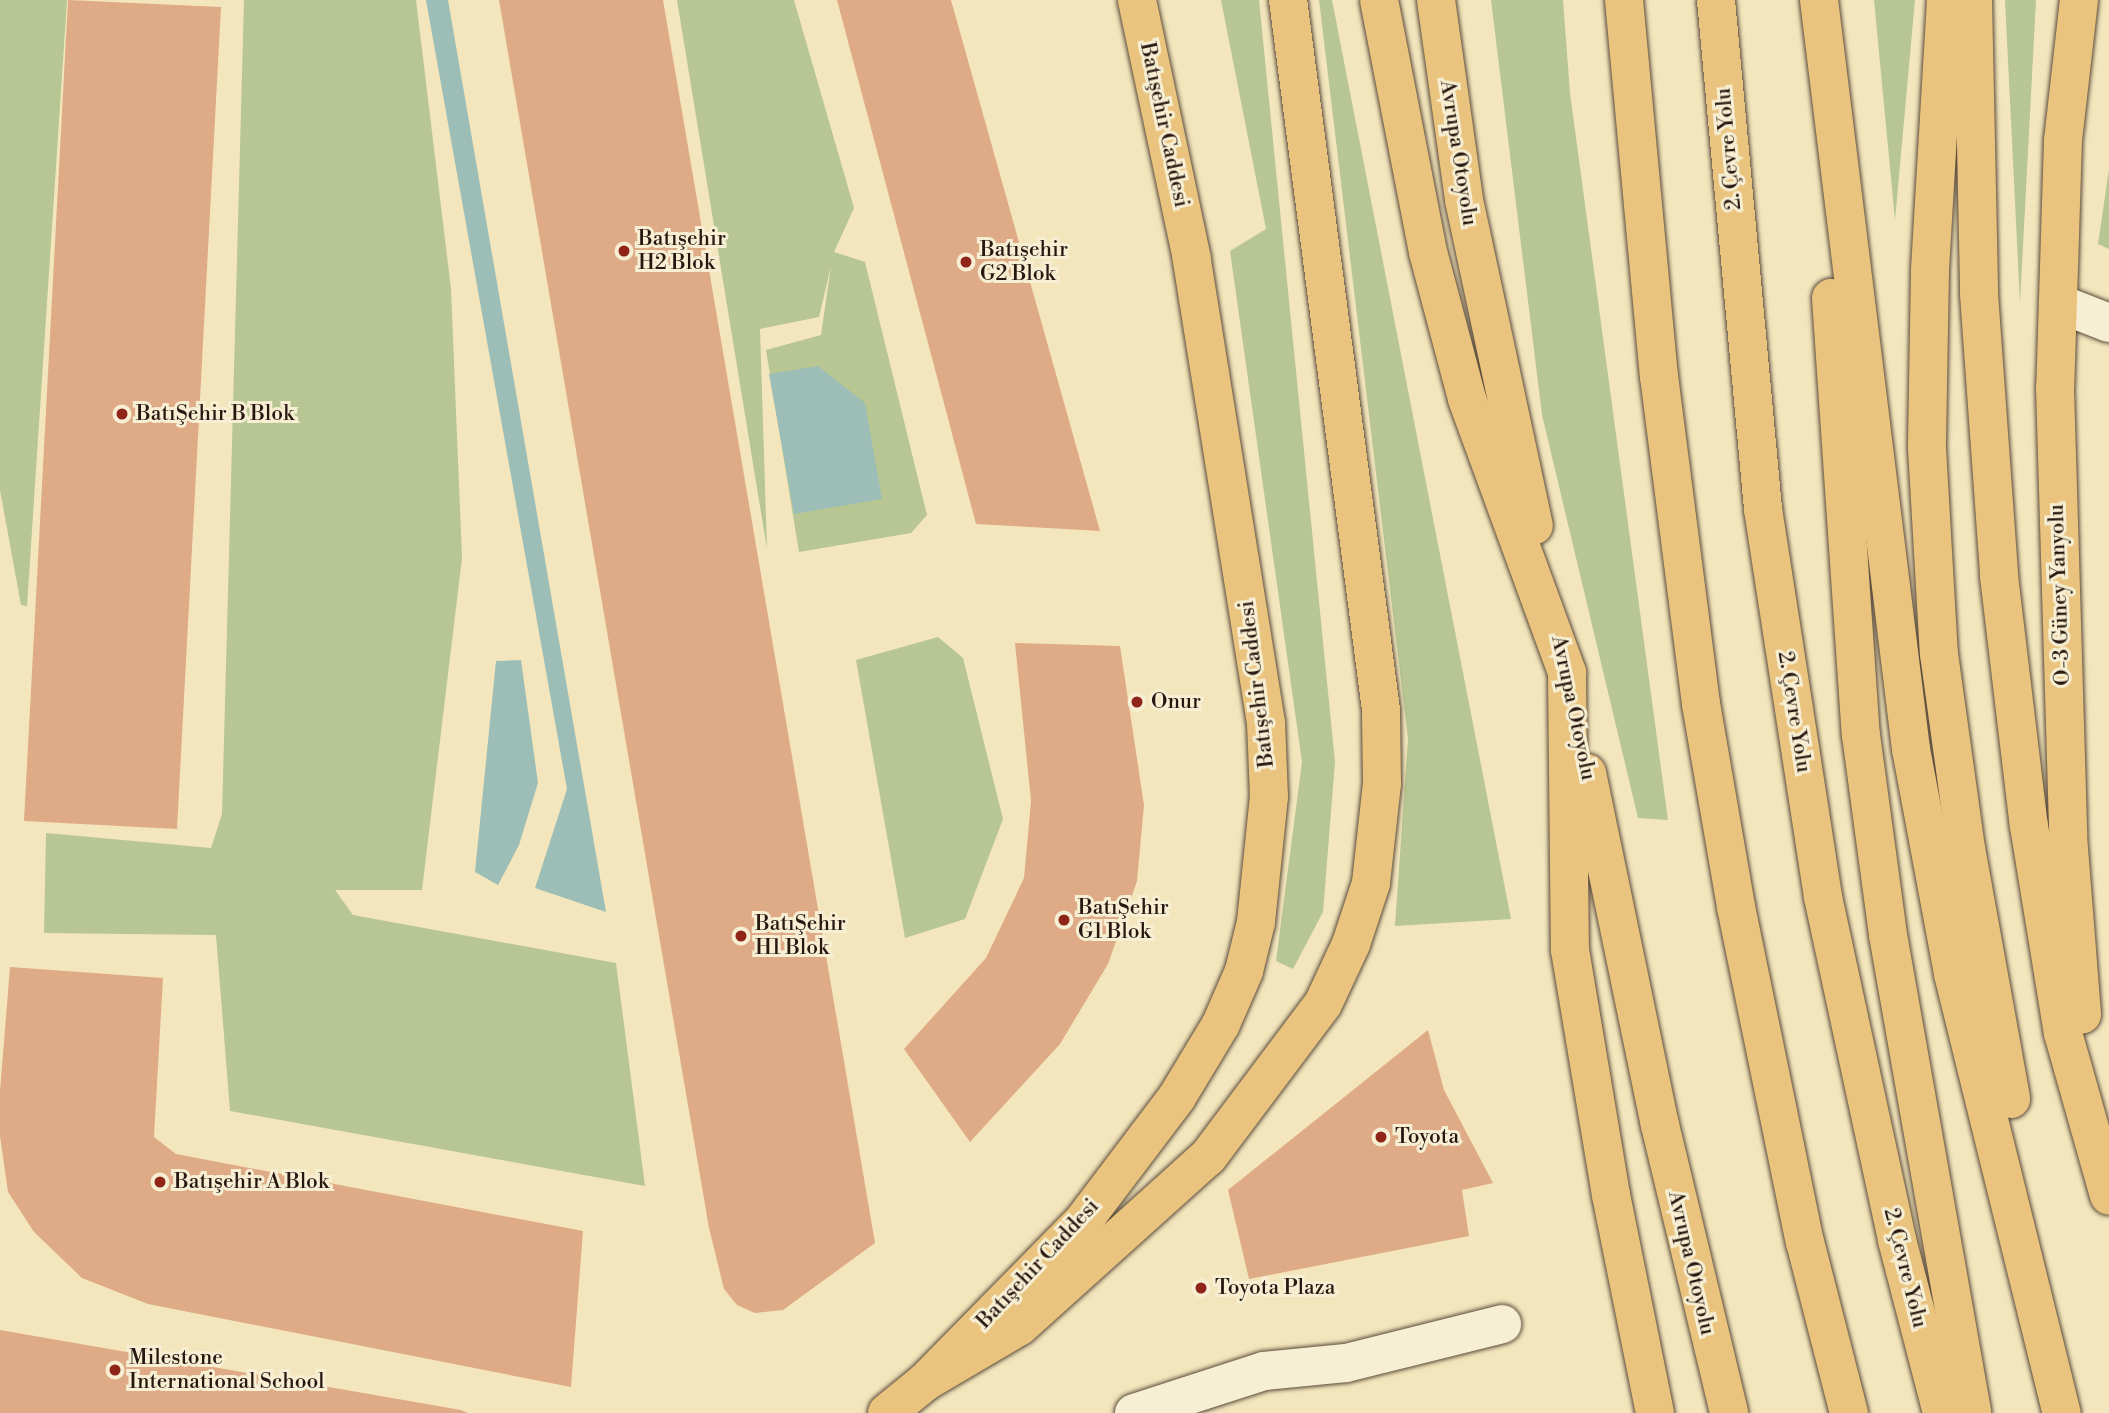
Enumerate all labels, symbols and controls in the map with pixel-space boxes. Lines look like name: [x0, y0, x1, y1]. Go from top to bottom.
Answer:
street label: Batışehir Caddesi: [1134, 40, 1194, 210]
street label: Avrupa Otoyolu: [1434, 78, 1482, 228]
street label: 2. Çevre Yolu: [1711, 87, 1747, 211]
place label: Batışehir H2 Blok: [638, 226, 726, 276]
place label: Batışehir G2 Blok: [980, 237, 1068, 287]
marker: Batışehir H2 Blok: [616, 243, 632, 259]
marker: Batışehir G2 Blok: [958, 254, 974, 270]
place label: BatıŞehir B Blok: [136, 401, 294, 427]
marker: BatıŞehir B Blok: [114, 406, 130, 422]
street label: O-3 Güney Yanyolu: [2044, 504, 2076, 686]
street label: Batışehir Caddesi: [1234, 599, 1280, 769]
street label: Avrupa Otoyolu: [1545, 633, 1601, 783]
street label: 2. Çevre Yolu: [1772, 650, 1816, 774]
place label: Onur: [1151, 689, 1201, 715]
marker: Onur: [1129, 694, 1145, 710]
place label: BatıŞehir G1 Blok: [1078, 895, 1169, 945]
place label: BatıŞehir H1 Blok: [755, 911, 846, 961]
marker: BatıŞehir G1 Blok: [1056, 912, 1072, 928]
marker: BatıŞehir H1 Blok: [733, 928, 749, 944]
place label: Toyota: [1395, 1124, 1459, 1150]
marker: Toyota: [1373, 1129, 1389, 1145]
place label: Batışehir A Blok: [174, 1169, 329, 1195]
marker: Batışehir A Blok: [152, 1174, 168, 1190]
street label: Avrupa Otoyolu: [1662, 1188, 1720, 1338]
street label: Batışehir Caddesi: [971, 1194, 1105, 1334]
street label: 2. Çevre Yolu: [1878, 1206, 1932, 1330]
place label: Toyota Plaza: [1215, 1275, 1335, 1301]
marker: Toyota Plaza: [1193, 1280, 1209, 1296]
place label: Milestone International School: [129, 1345, 325, 1395]
marker: Milestone International School: [107, 1362, 123, 1378]

